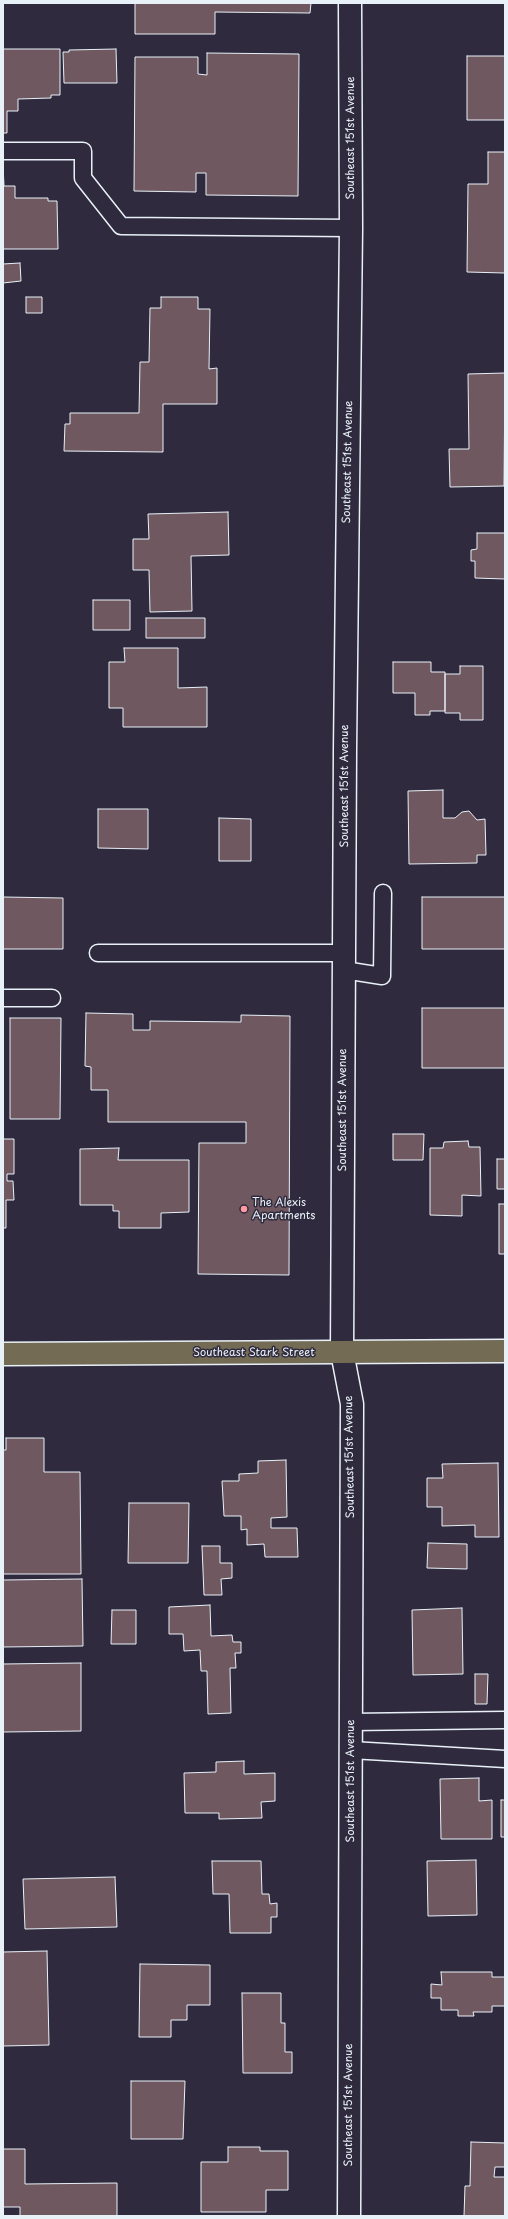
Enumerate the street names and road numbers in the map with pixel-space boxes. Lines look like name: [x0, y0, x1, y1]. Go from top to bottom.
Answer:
street label: Southeast 151st Avenue: [344, 77, 358, 199]
street label: Southeast 151st Avenue: [340, 400, 356, 524]
street label: Southeast 151st Avenue: [338, 725, 352, 847]
street label: Southeast 151st Avenue: [336, 1049, 350, 1171]
street label: Southeast Stark Street: [193, 1346, 315, 1360]
street label: Southeast 151st Avenue: [342, 1395, 358, 1519]
street label: Southeast 151st Avenue: [344, 1720, 358, 1842]
street label: Southeast 151st Avenue: [342, 2044, 356, 2166]

